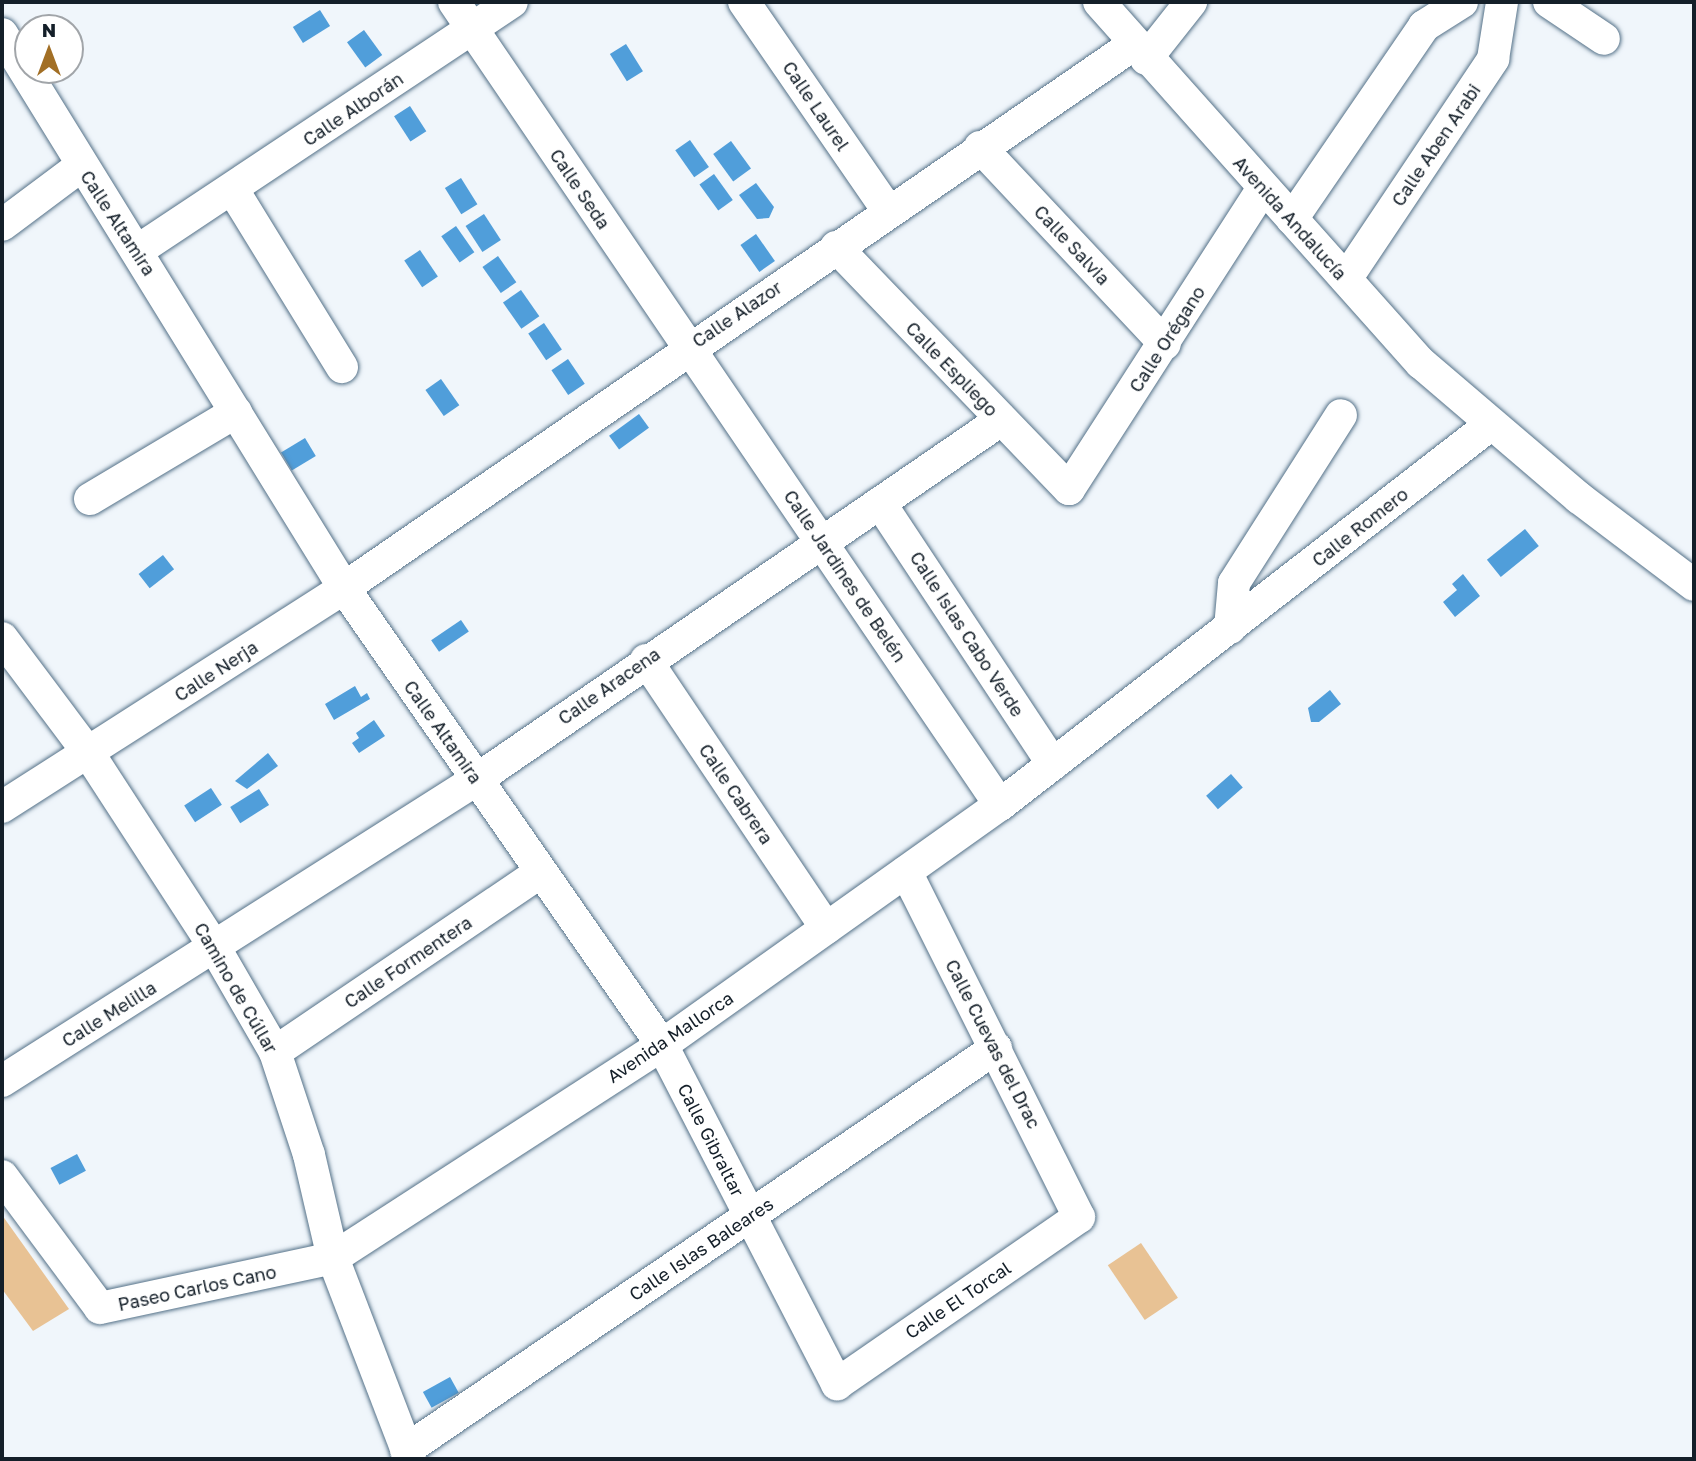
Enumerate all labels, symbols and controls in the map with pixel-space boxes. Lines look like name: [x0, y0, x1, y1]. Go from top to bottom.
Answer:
north arrow: [14, 14, 84, 84]
text: N: [42, 18, 56, 41]
street label: Calle Laurel: [778, 57, 854, 155]
street label: Calle Alborán: [299, 68, 407, 150]
street label: Calle Aben Arabi: [1387, 80, 1485, 210]
street label: Calle Seda: [545, 145, 615, 233]
street label: Avenida Andalucía: [1229, 152, 1351, 284]
street label: Calle Altamira: [76, 166, 160, 280]
street label: Calle Salvia: [1030, 201, 1114, 289]
street label: Calle Alazor: [688, 276, 786, 352]
street label: Calle Orégano: [1125, 282, 1209, 396]
street label: Calle Espliego: [901, 317, 1003, 421]
street label: Calle Romero: [1308, 483, 1412, 571]
street label: Calle Jardines de Belén: [779, 486, 911, 666]
street label: Calle Islas Cabo Verde: [906, 547, 1028, 721]
street label: Calle Nerja: [170, 636, 262, 706]
street label: Calle Aracena: [554, 643, 664, 729]
street label: Calle Altamira: [399, 676, 487, 788]
street label: Calle Cabrera: [694, 740, 778, 848]
street label: Calle Formentera: [340, 911, 476, 1013]
street label: Camino de Cúllar: [190, 919, 282, 1057]
street label: Calle Cuevas del Drac: [941, 956, 1045, 1132]
street label: Calle Melilla: [58, 977, 160, 1051]
street label: Avenida Mallorca: [603, 987, 737, 1087]
street label: Calle Gibraltar: [673, 1080, 749, 1200]
street label: Calle Islas Baleares: [625, 1193, 777, 1305]
street label: Calle El Torcal: [901, 1257, 1015, 1343]
street label: Paseo Carlos Cano: [116, 1261, 278, 1315]

